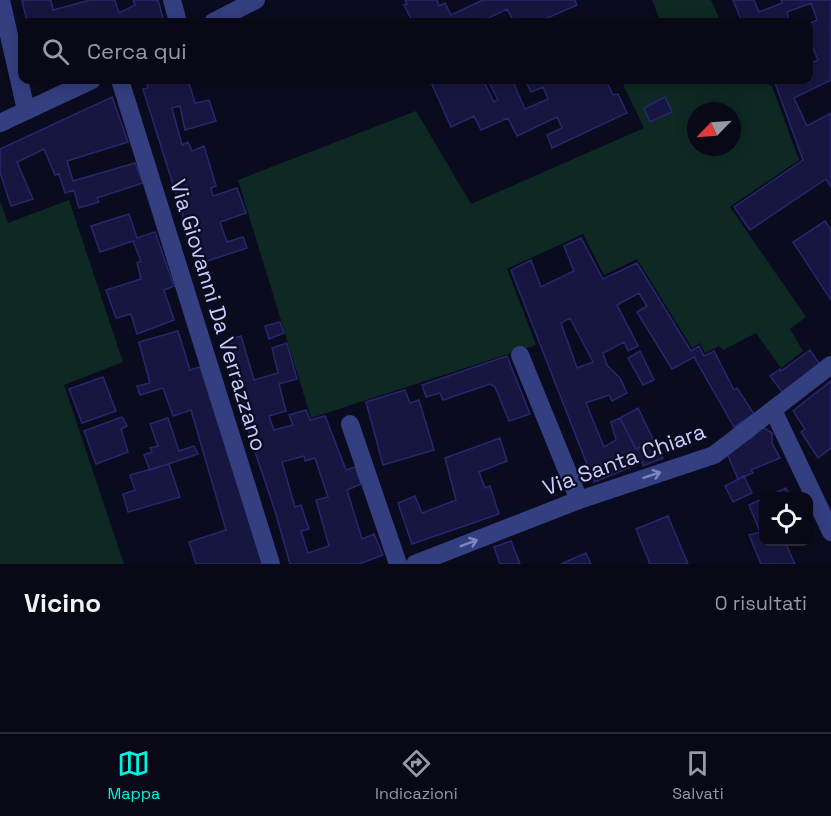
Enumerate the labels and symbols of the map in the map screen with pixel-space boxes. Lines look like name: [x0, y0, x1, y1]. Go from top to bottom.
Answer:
north arrow: [687, 102, 741, 156]
street label: Via Giovanni Da Verrazzano: [164, 176, 274, 454]
street label: Via Santa Chiara: [539, 416, 710, 501]
one-way arrow: [642, 469, 661, 480]
one-way arrow: [459, 537, 478, 548]

